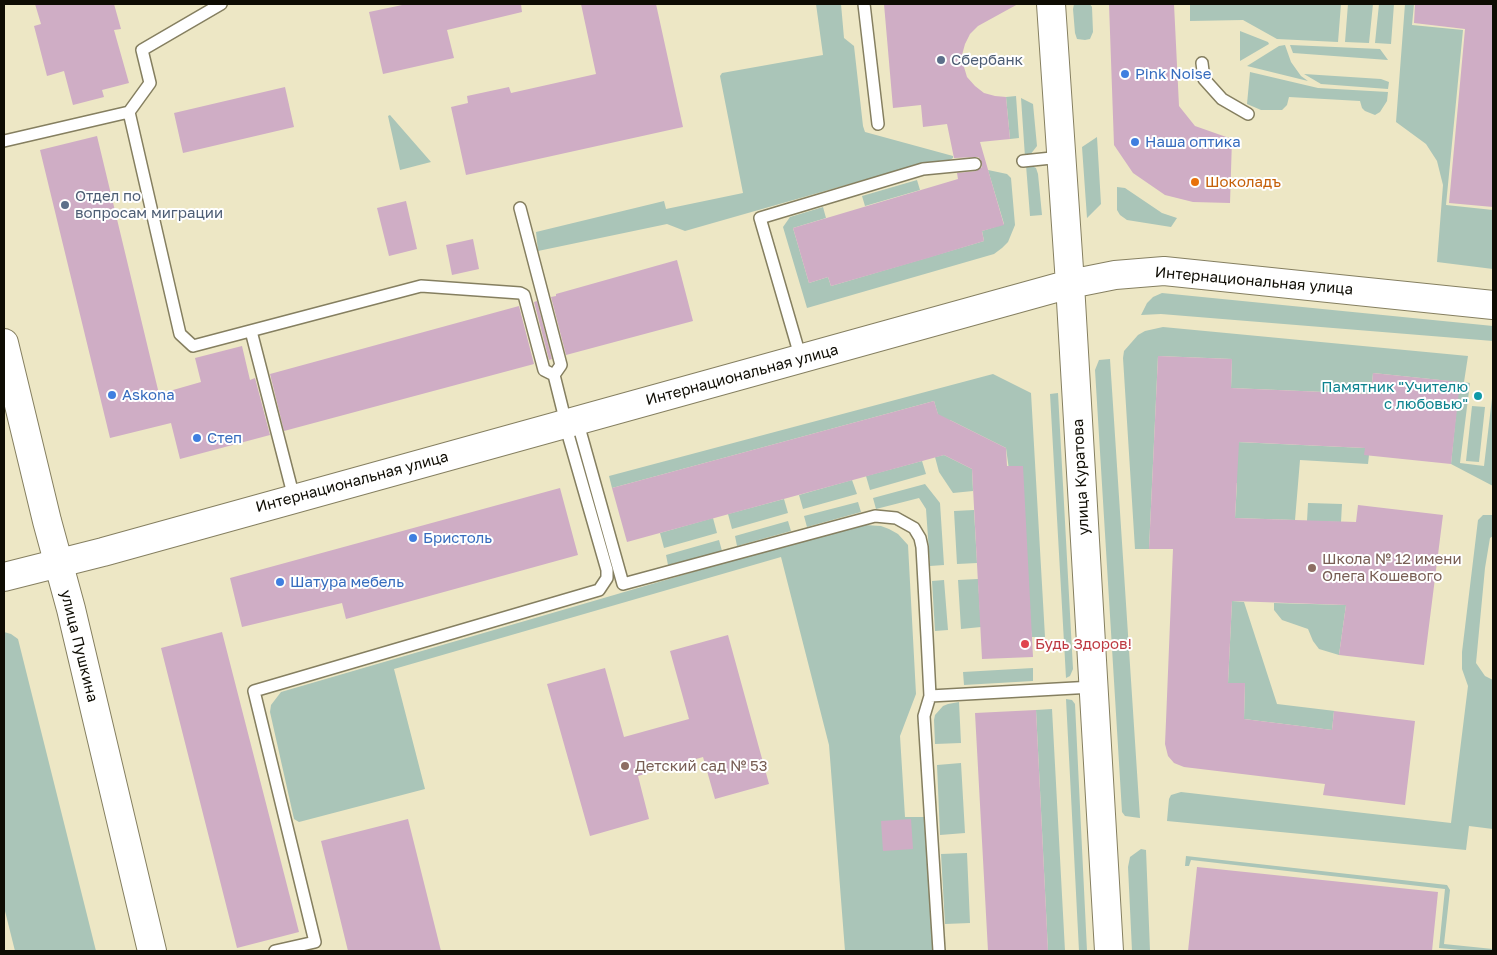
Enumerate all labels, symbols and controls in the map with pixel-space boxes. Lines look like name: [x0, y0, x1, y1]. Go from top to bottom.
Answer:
place label: Сбербанк: [951, 51, 1023, 69]
marker: Сбербанк: [935, 54, 947, 66]
place label: Pink Noise: [1135, 65, 1211, 83]
marker: Pink Noise: [1119, 68, 1131, 80]
place label: Наша оптика: [1145, 133, 1241, 151]
marker: Наша оптика: [1129, 136, 1141, 148]
place label: Шоколадъ: [1205, 173, 1281, 191]
marker: Шоколадъ: [1189, 176, 1201, 188]
place label: Отдел по вопросам миграции: [75, 187, 223, 222]
marker: Отдел по вопросам миграции: [59, 199, 71, 211]
street label: Интернациональная улица: [1154, 263, 1354, 299]
street label: Интернациональная улица: [644, 341, 840, 409]
place label: Памятник "Учителю с любовью": [1321, 378, 1468, 413]
place label: Askona: [122, 386, 175, 404]
marker: Askona: [106, 389, 118, 401]
marker: Памятник "Учителю с любовью": [1472, 390, 1484, 402]
street label: улица Куратова: [1069, 418, 1093, 536]
place label: Степ: [207, 429, 242, 447]
marker: Степ: [191, 432, 203, 444]
street label: Интернациональная улица: [254, 448, 450, 516]
place label: Бристоль: [423, 529, 492, 547]
marker: Бристоль: [407, 532, 419, 544]
place label: Школа № 12 имени Олега Кошевого: [1322, 550, 1462, 585]
marker: Школа № 12 имени Олега Кошевого: [1306, 562, 1318, 574]
place label: Шатура мебель: [290, 573, 404, 591]
marker: Шатура мебель: [274, 576, 286, 588]
street label: улица Пушкина: [56, 588, 102, 704]
place label: Будь Здоров!: [1035, 635, 1132, 653]
marker: Будь Здоров!: [1019, 638, 1031, 650]
place label: Детский сад № 53: [635, 757, 768, 775]
marker: Детский сад № 53: [619, 760, 631, 772]

